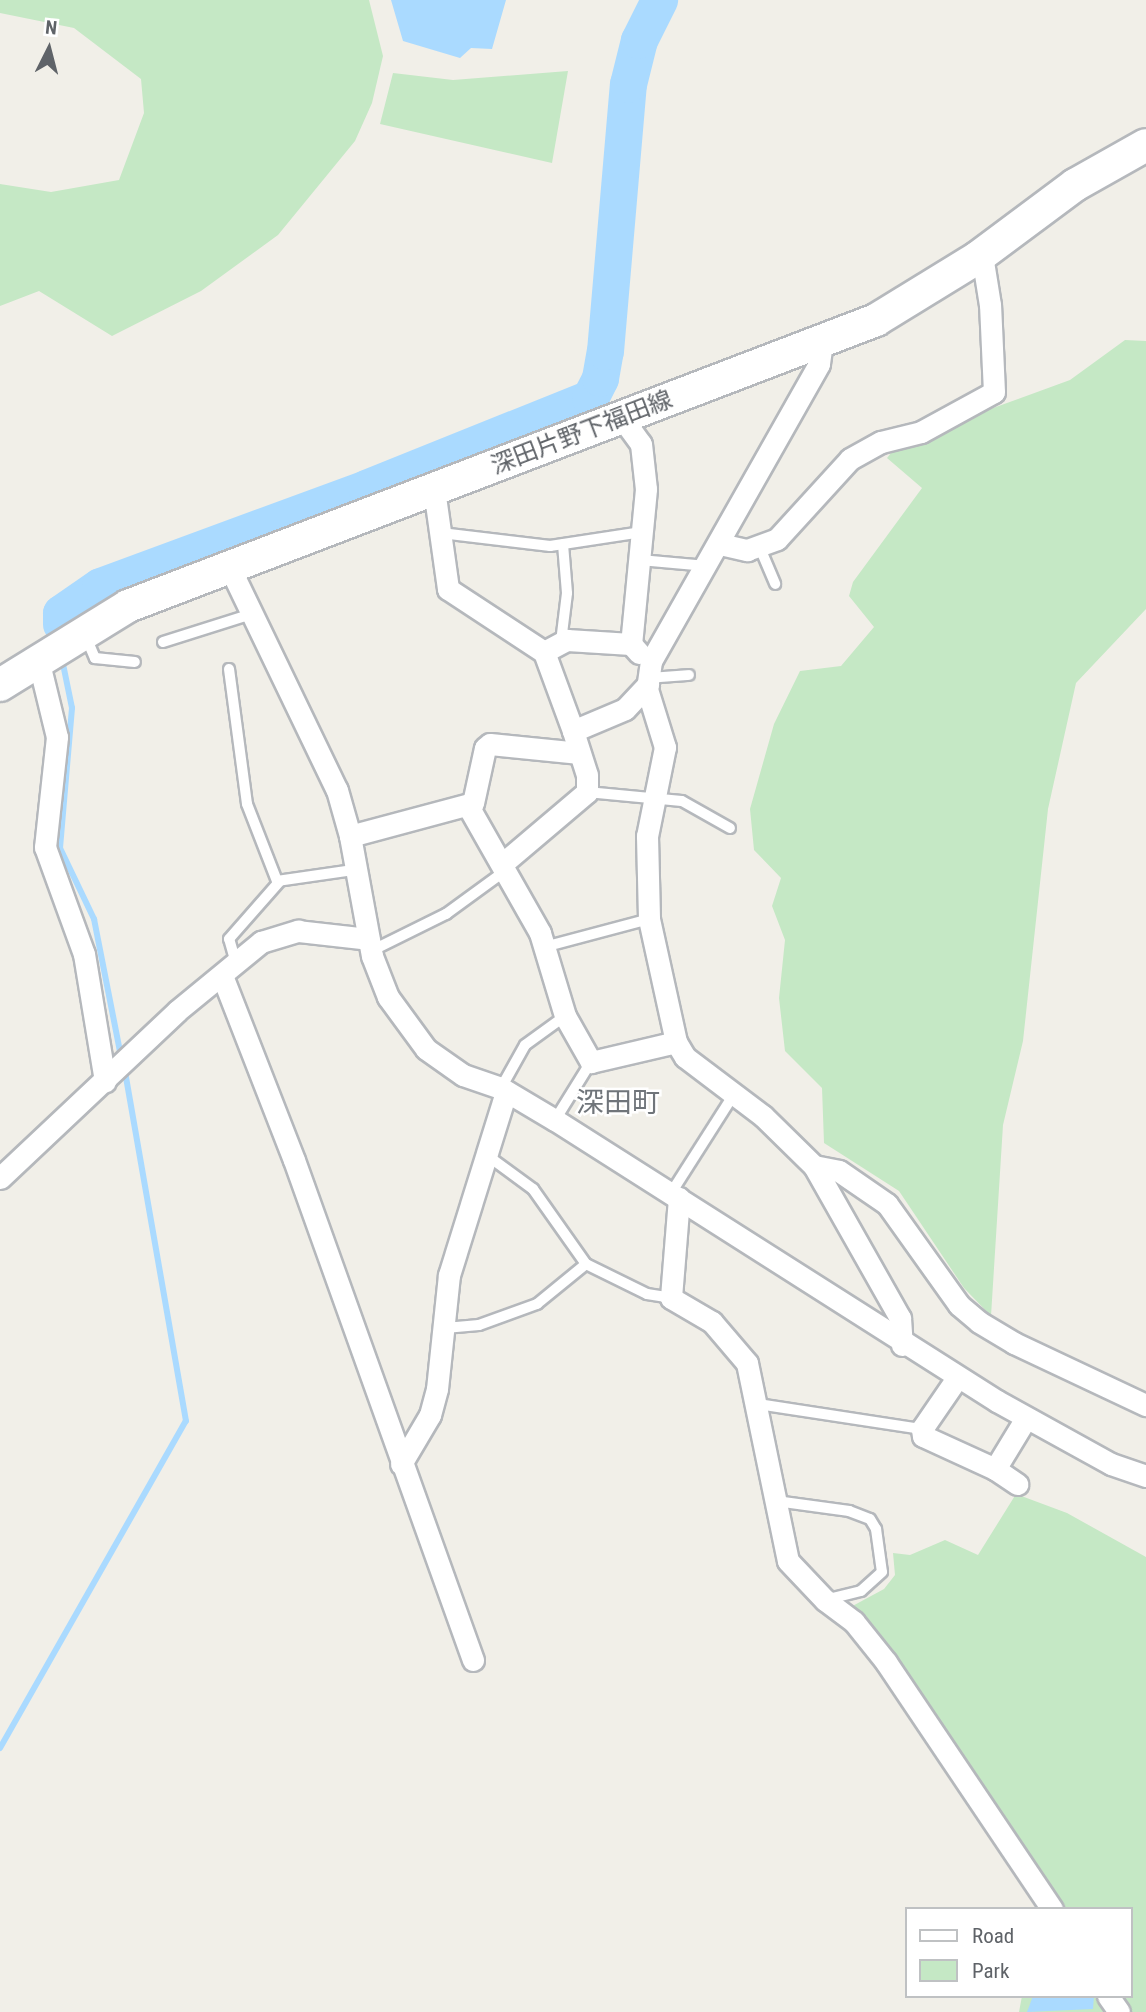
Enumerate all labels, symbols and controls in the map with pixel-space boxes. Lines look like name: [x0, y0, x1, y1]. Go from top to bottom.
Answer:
north arrow: [14, 14, 84, 84]
text: N: [44, 16, 58, 40]
street label: 深田片野下福田線: [487, 385, 677, 481]
district label: 深田町: [576, 1086, 660, 1120]
legend: [904, 1907, 1132, 1998]
text: Road: [972, 1924, 1014, 1948]
text: Park: [972, 1959, 1009, 1983]

